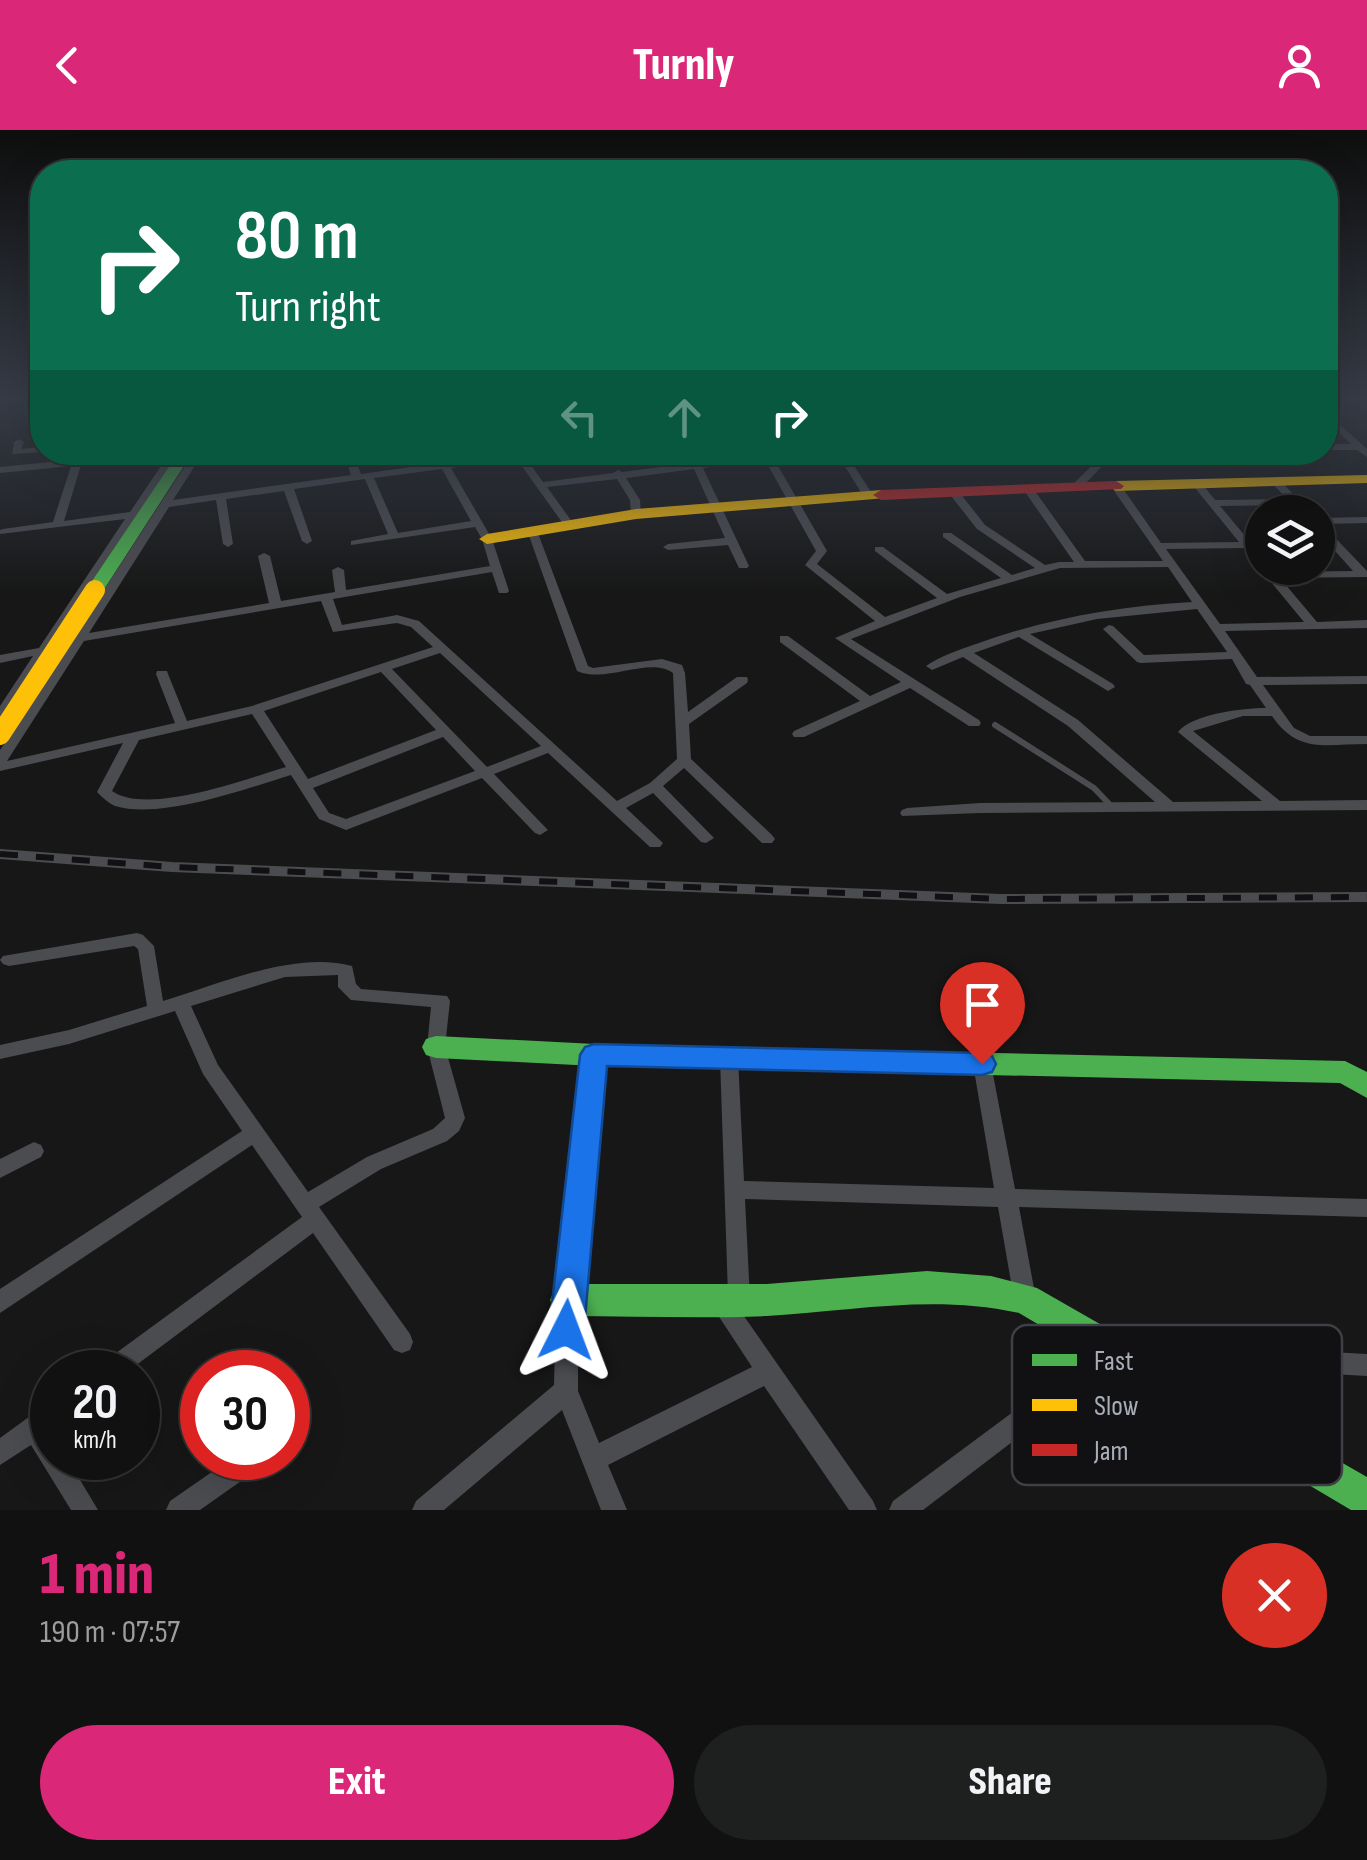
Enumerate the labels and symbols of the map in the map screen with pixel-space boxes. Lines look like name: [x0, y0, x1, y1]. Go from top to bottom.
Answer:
pin: [940, 962, 1025, 1065]
position arrow: [514, 1278, 618, 1382]
legend: [1012, 1325, 1342, 1485]
text: Fast: [1094, 1345, 1133, 1378]
speed limit sign: 30: [180, 1350, 310, 1480]
text: Slow: [1094, 1390, 1139, 1423]
text: Jam: [1093, 1435, 1129, 1468]

